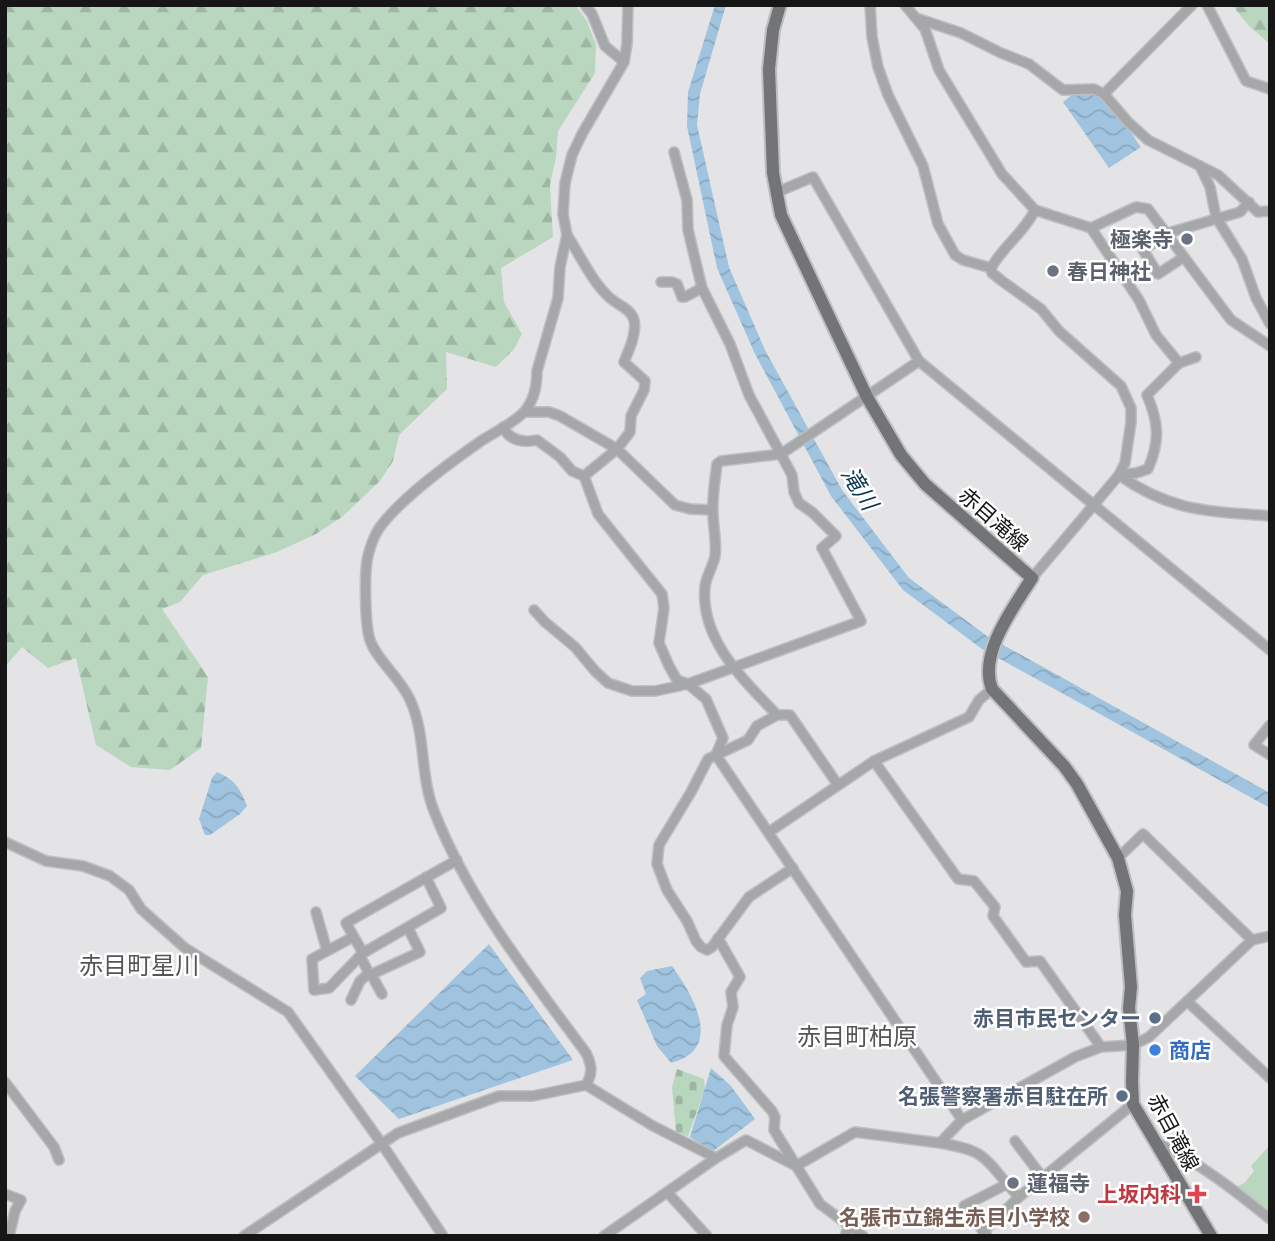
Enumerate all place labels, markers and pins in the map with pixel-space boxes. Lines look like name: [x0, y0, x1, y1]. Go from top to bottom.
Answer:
place label: 極楽寺: [1110, 226, 1173, 252]
marker: 極楽寺: [1179, 231, 1195, 247]
place label: 春日神社: [1067, 258, 1151, 284]
marker: 春日神社: [1045, 263, 1061, 279]
place label: 赤目市民センター: [973, 1005, 1141, 1031]
marker: 赤目市民センター: [1147, 1010, 1163, 1026]
place label: 商店: [1169, 1037, 1211, 1063]
marker: 商店: [1147, 1042, 1163, 1058]
place label: 名張警察署赤目駐在所: [898, 1083, 1108, 1109]
marker: 名張警察署赤目駐在所: [1114, 1088, 1130, 1104]
place label: 蓮福寺: [1027, 1170, 1090, 1196]
marker: 蓮福寺: [1005, 1175, 1021, 1191]
place label: 上坂内科: [1097, 1181, 1181, 1207]
marker: 上坂内科: [1187, 1184, 1207, 1204]
place label: 名張市立錦生赤目小学校: [839, 1204, 1070, 1230]
marker: 名張市立錦生赤目小学校: [1076, 1209, 1092, 1225]

